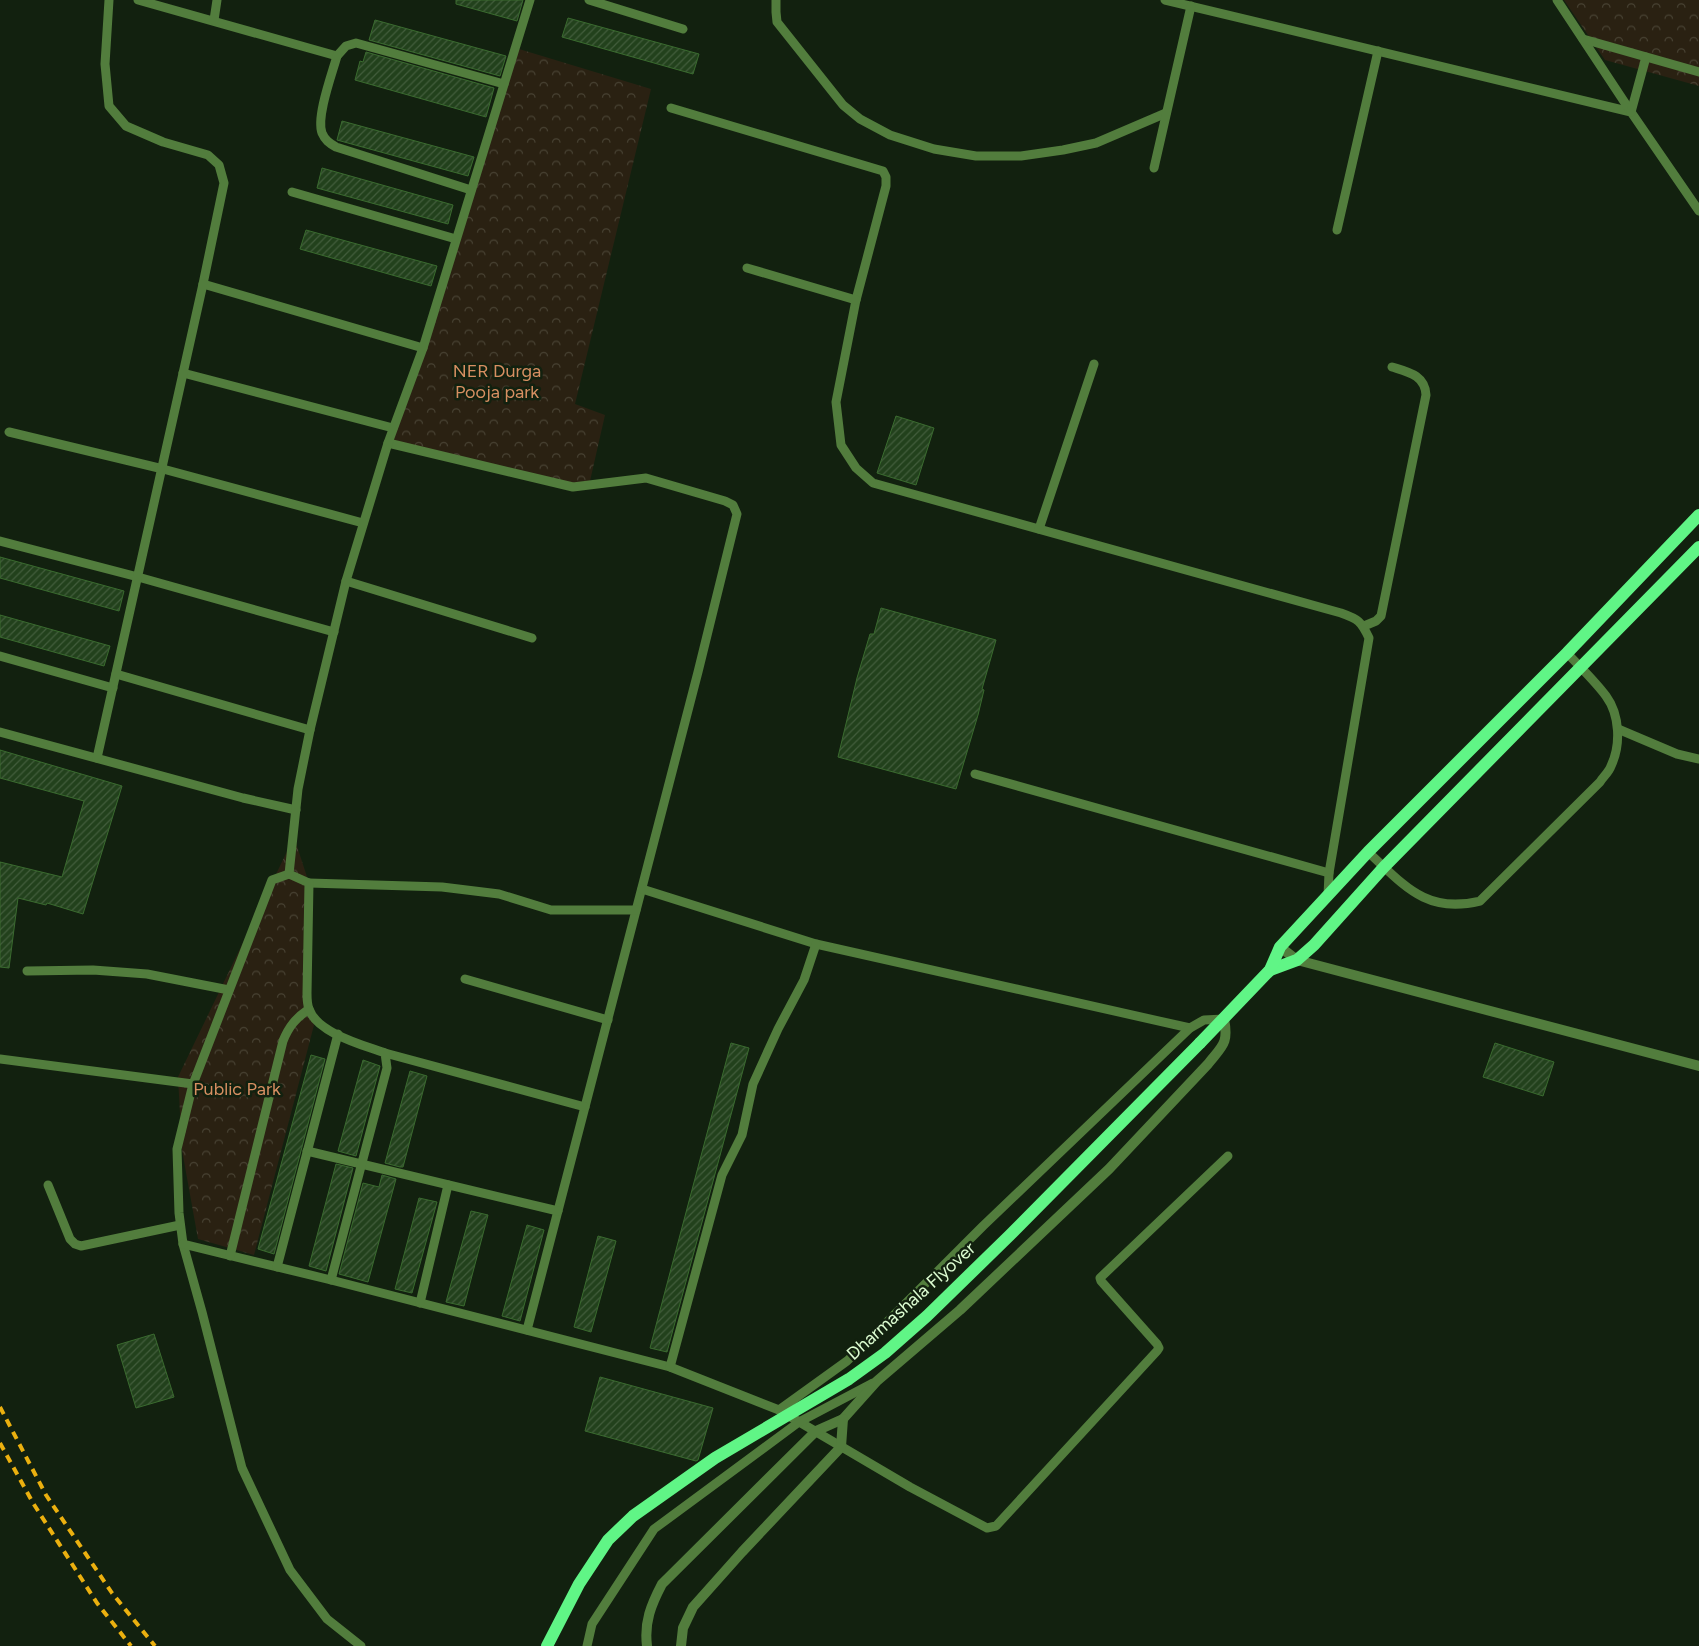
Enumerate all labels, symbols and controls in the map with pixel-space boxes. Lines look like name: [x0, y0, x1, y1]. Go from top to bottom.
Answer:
park label: NER Durga Pooja park: [453, 360, 541, 403]
park label: Public Park: [193, 1078, 281, 1100]
street label: Dharmashala Flyover: [842, 1237, 980, 1365]

